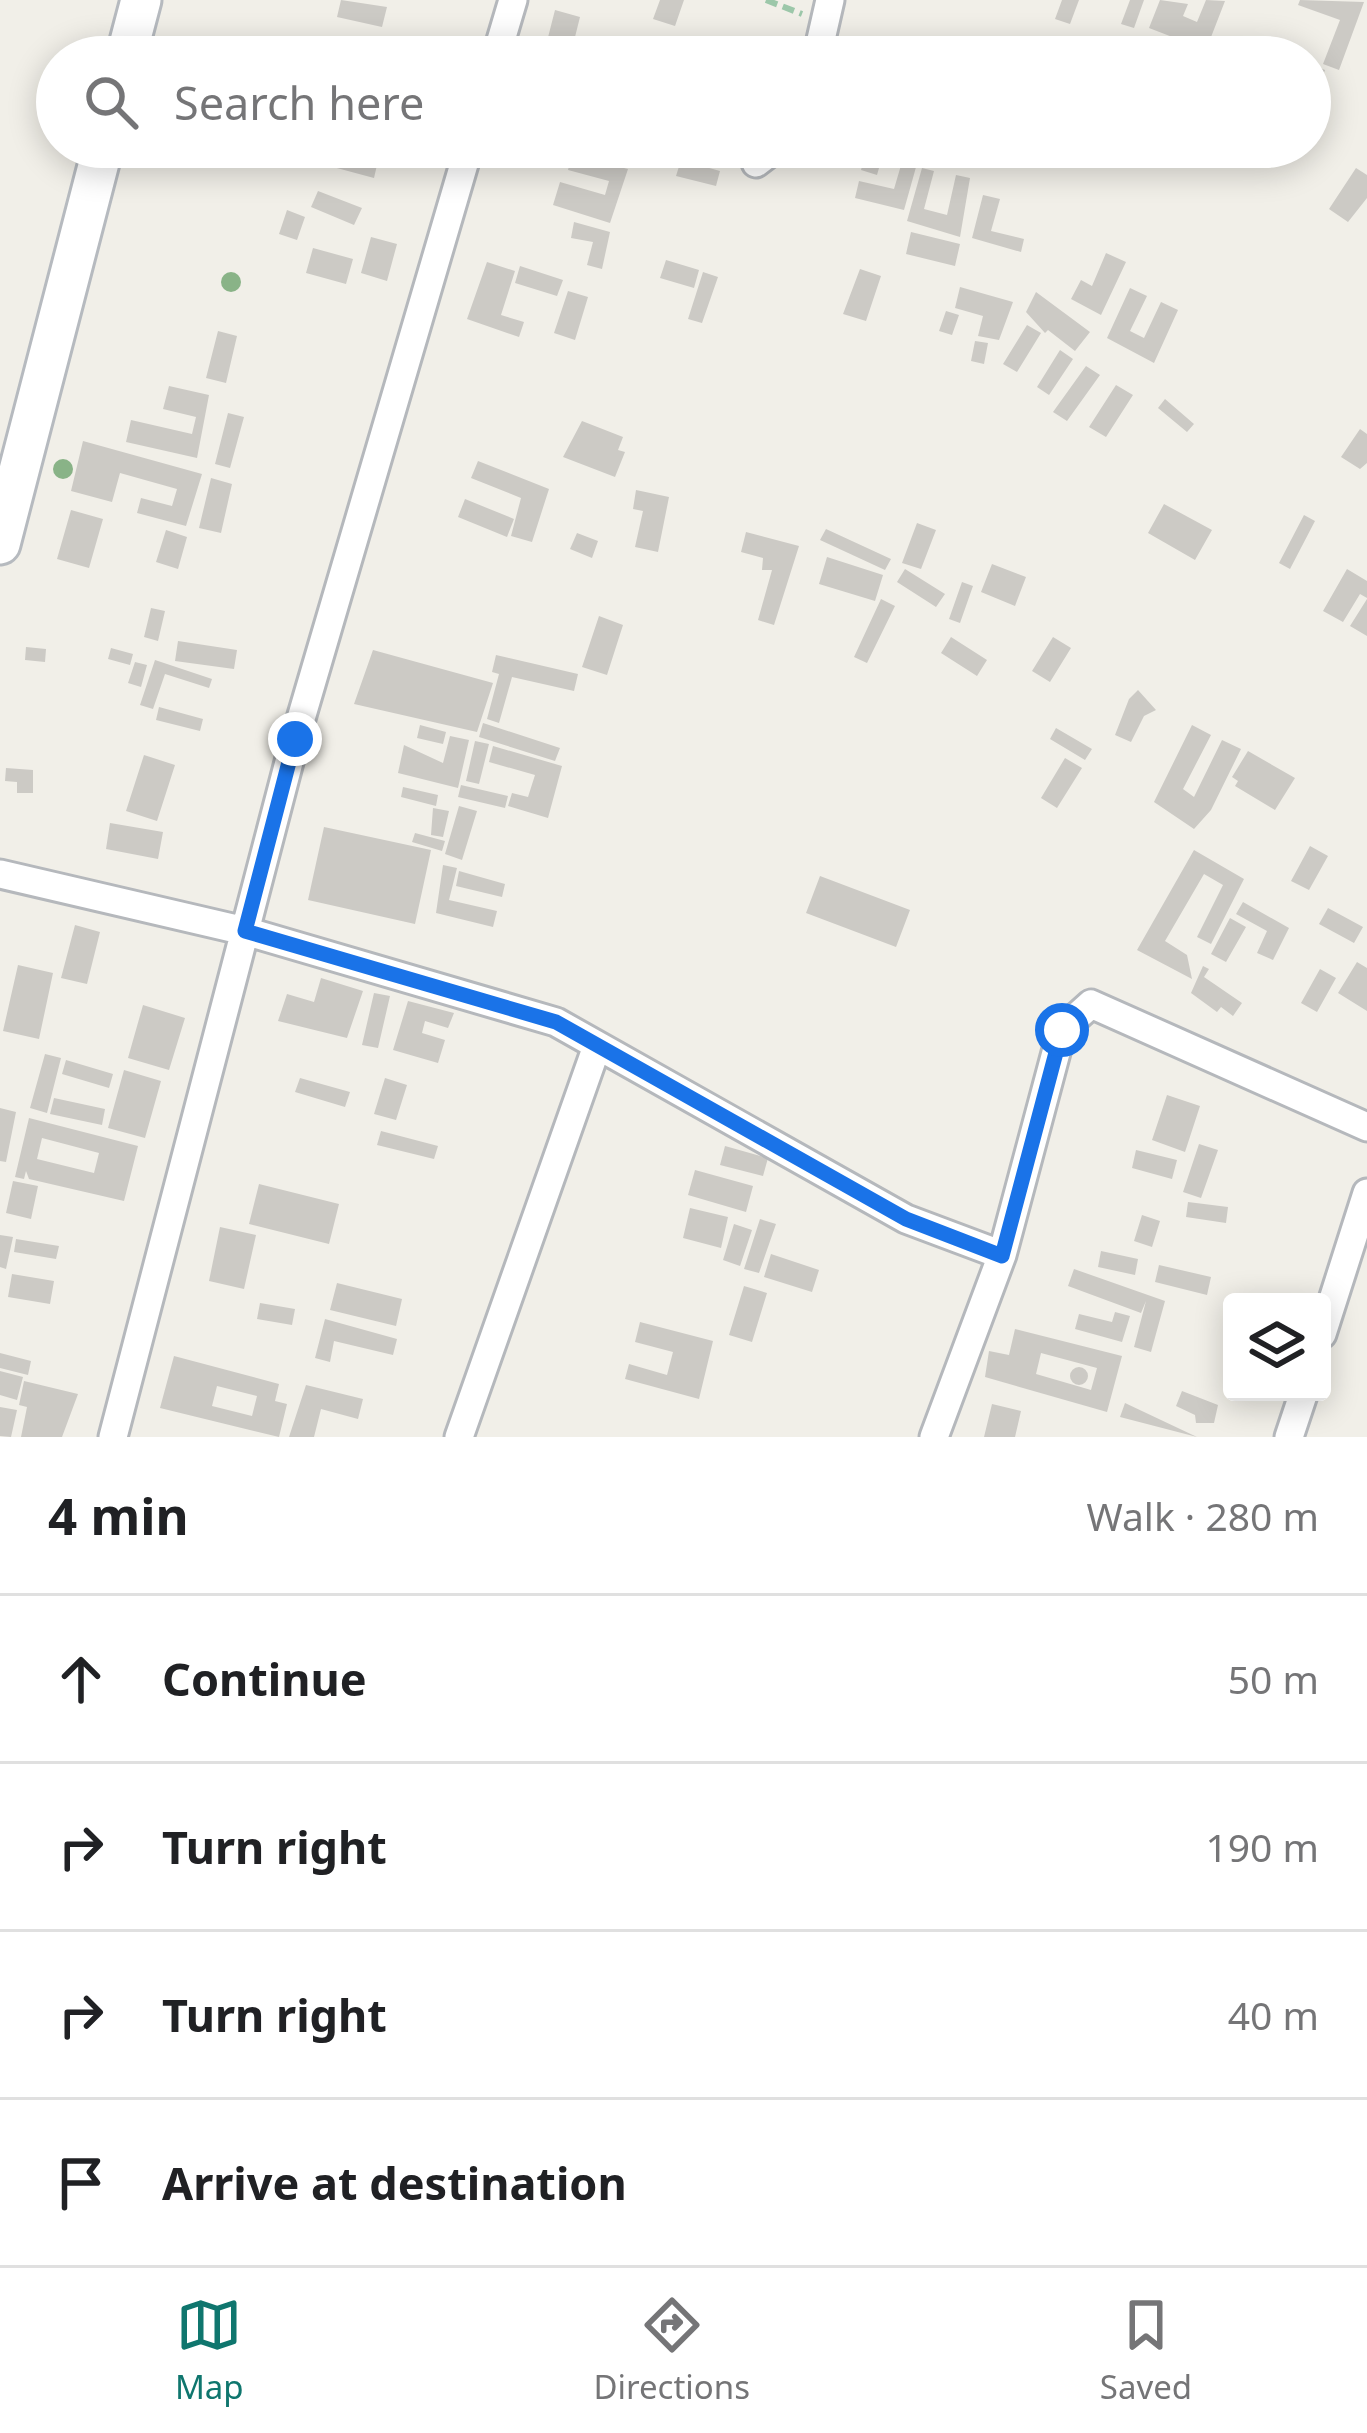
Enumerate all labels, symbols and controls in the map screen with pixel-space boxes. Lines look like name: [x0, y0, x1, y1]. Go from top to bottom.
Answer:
search box: [36, 36, 1331, 168]
icon: search: [78, 69, 144, 135]
text: Search here: [174, 72, 424, 133]
route end: [268, 712, 322, 766]
route start: [1035, 1003, 1089, 1057]
map controls: [1223, 1293, 1331, 1401]
button: layers: [1223, 1293, 1331, 1401]
text: 4 min: [48, 1480, 189, 1550]
text: Walk · 280 m: [1086, 1489, 1319, 1542]
icon: ahead: [48, 1646, 114, 1712]
text: Continue: [162, 1648, 367, 1709]
text: 50 m: [1228, 1652, 1319, 1705]
icon: right: [48, 1814, 114, 1880]
text: Turn right: [162, 1816, 387, 1877]
text: 190 m: [1205, 1820, 1319, 1873]
icon: right: [48, 1982, 114, 2048]
text: Turn right: [162, 1984, 387, 2045]
text: 40 m: [1228, 1988, 1319, 2041]
icon: arrive: [48, 2150, 114, 2216]
text: Arrive at destination: [162, 2152, 627, 2213]
tab: Map: [175, 2292, 244, 2409]
tab: Directions: [593, 2292, 750, 2409]
tab: Saved: [1100, 2292, 1192, 2409]

